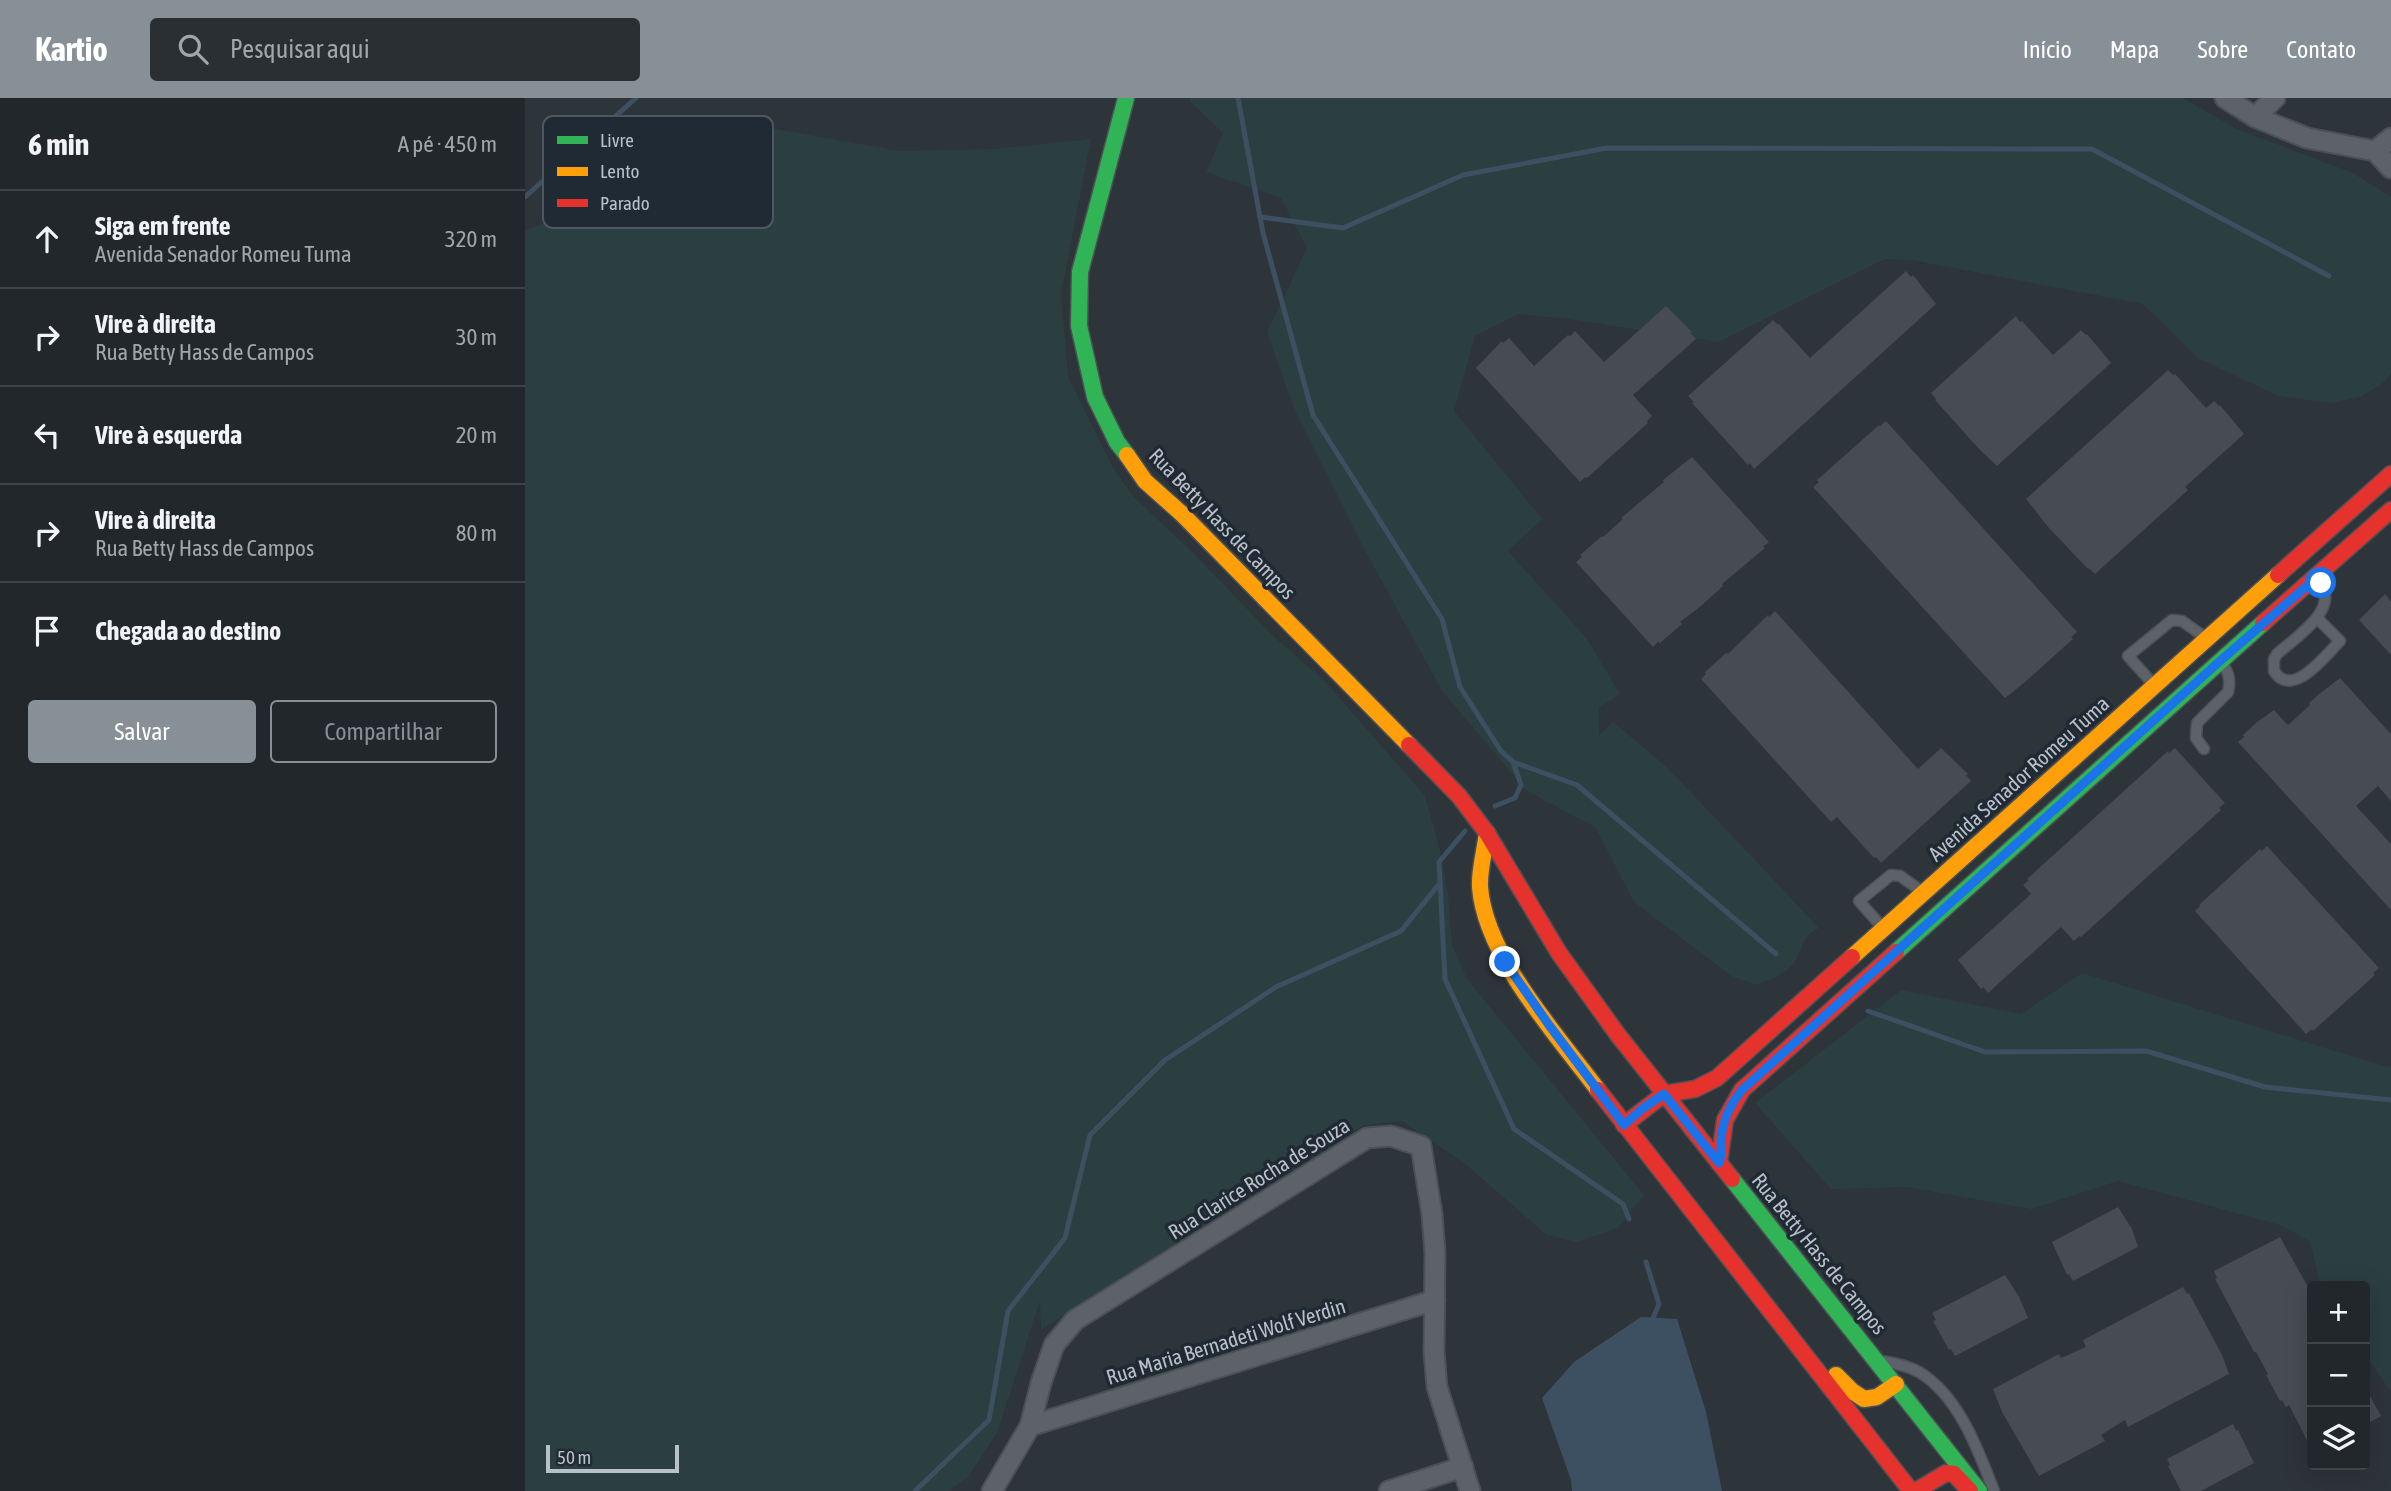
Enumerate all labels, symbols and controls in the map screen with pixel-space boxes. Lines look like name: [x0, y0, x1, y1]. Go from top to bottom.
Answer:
search box: [150, 18, 640, 81]
text: Kartio: [35, 30, 108, 68]
icon: search: [174, 30, 212, 68]
text: Pesquisar aqui: [230, 34, 370, 64]
text: Início: [2023, 36, 2072, 63]
text: Mapa: [2110, 36, 2160, 63]
text: Sobre: [2198, 36, 2248, 63]
text: Contato: [2286, 36, 2356, 63]
legend: [543, 116, 773, 228]
text: 6 min: [28, 127, 89, 161]
text: Livre: [600, 129, 634, 151]
text: A pé · 450 m: [398, 131, 497, 157]
text: Lento: [600, 160, 639, 182]
text: Parado: [600, 192, 650, 214]
text: Siga em frente: [95, 211, 231, 241]
icon: ahead: [28, 220, 66, 258]
text: 320 m: [445, 226, 497, 252]
text: Avenida Senador Romeu Tuma: [95, 241, 352, 267]
text: Vire à direita: [95, 309, 216, 339]
icon: right: [28, 318, 66, 356]
text: 30 m: [456, 324, 497, 350]
text: Rua Betty Hass de Campos: [95, 339, 314, 365]
icon: left: [28, 416, 66, 454]
text: Vire à esquerda: [95, 420, 242, 450]
text: 20 m: [456, 422, 497, 448]
street label: Rua Betty Hass de Campos: [1145, 443, 1301, 604]
text: Vire à direita: [95, 505, 216, 535]
icon: right: [28, 514, 66, 552]
text: 80 m: [456, 520, 497, 546]
text: Rua Betty Hass de Campos: [95, 535, 314, 561]
route start: [2305, 567, 2336, 598]
icon: arrive: [28, 612, 66, 650]
text: Chegada ao destino: [95, 616, 281, 646]
street label: Avenida Senador Romeu Tuma: [1923, 691, 2113, 866]
button: Salvar: [28, 700, 256, 763]
button: Compartilhar: [270, 700, 497, 763]
route end: [1489, 946, 1520, 977]
street label: Rua Clarice Rocha de Souza: [1164, 1113, 1353, 1244]
street label: Rua Betty Hass de Campos: [1748, 1168, 1892, 1339]
map controls: [2307, 1281, 2370, 1470]
button: +: [2307, 1281, 2370, 1344]
street label: Rua Maria Bernadeti Wolf Verdin: [1103, 1293, 1348, 1389]
button: −: [2307, 1344, 2370, 1407]
button: layers: [2307, 1407, 2370, 1470]
scale bar: [546, 1442, 679, 1474]
text: 50 m: [557, 1446, 591, 1468]

